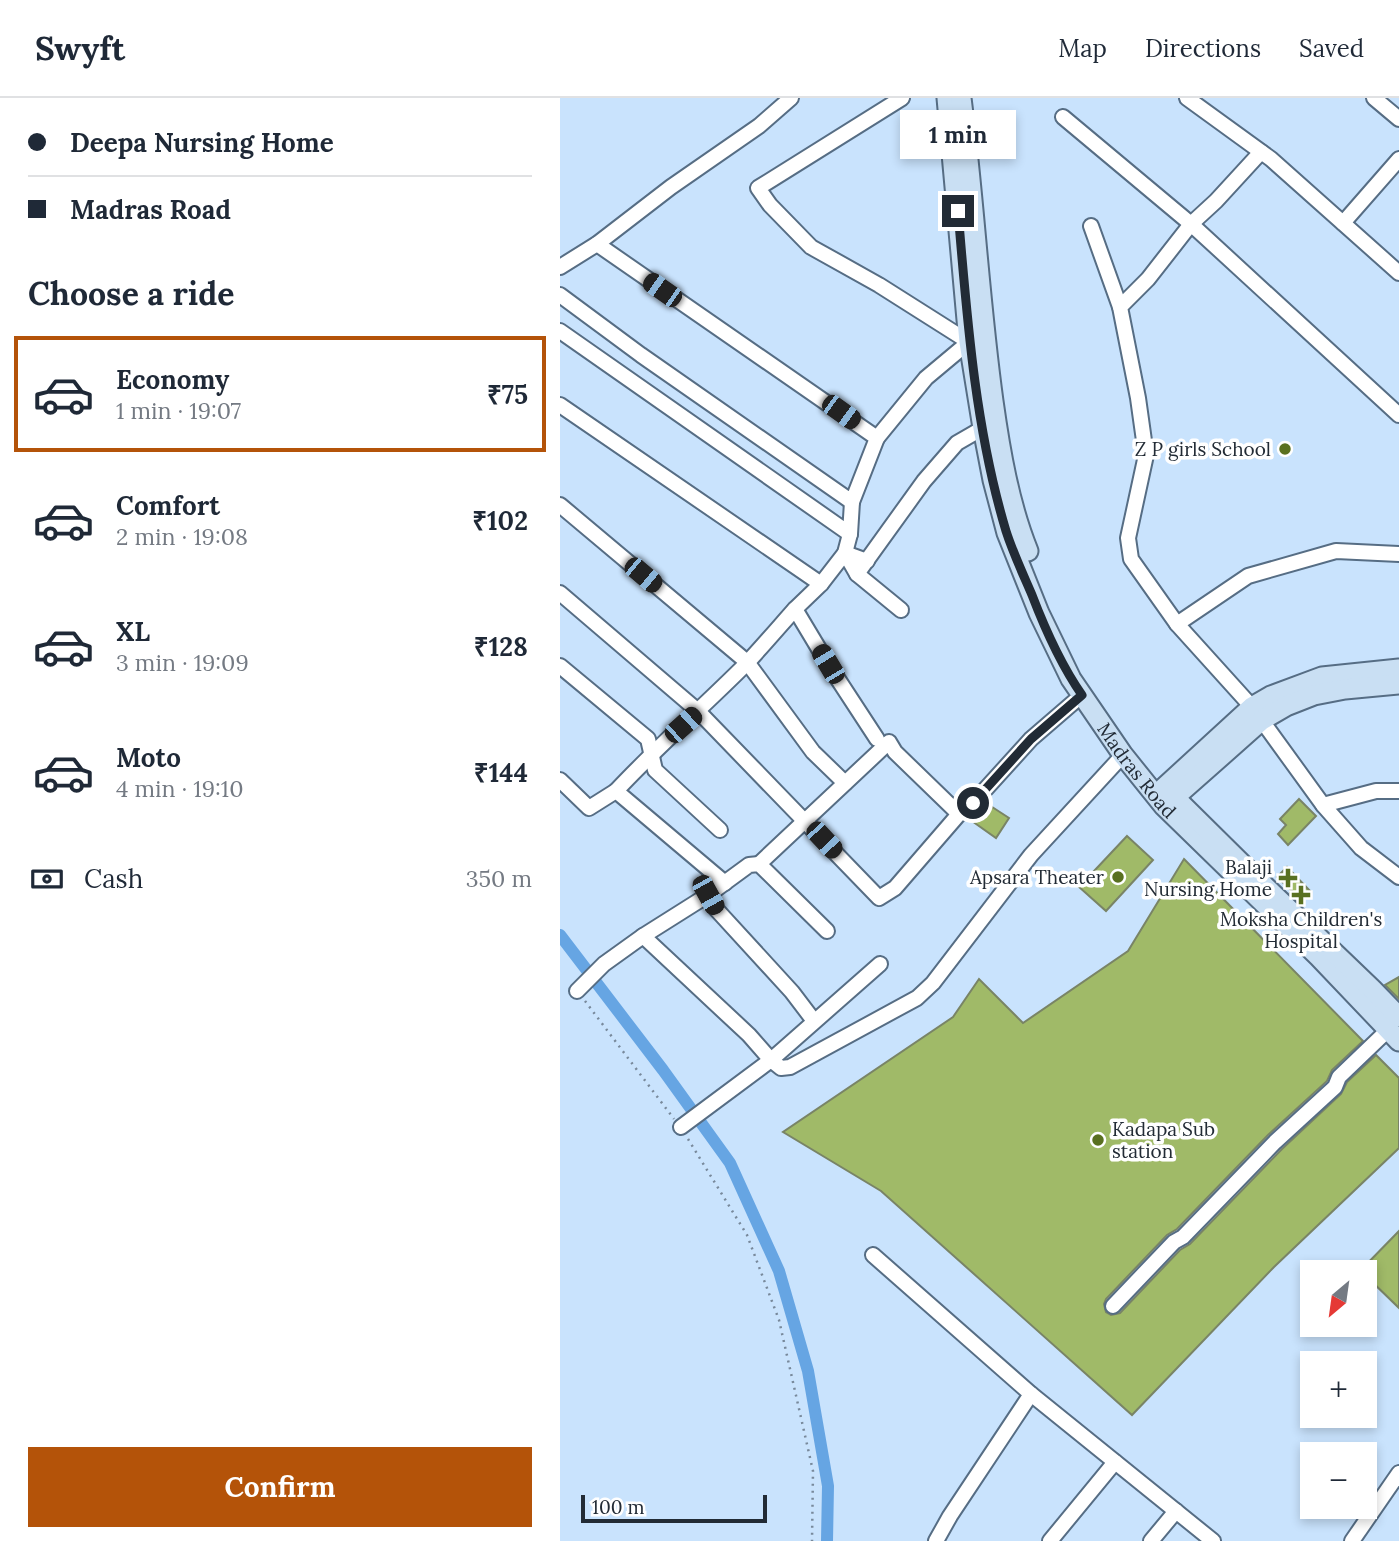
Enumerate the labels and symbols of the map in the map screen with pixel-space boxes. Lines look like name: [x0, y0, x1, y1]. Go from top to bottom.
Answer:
callout: 1 min: [900, 109, 1016, 158]
route end: [942, 195, 974, 227]
car: [639, 269, 686, 311]
car: [818, 391, 865, 433]
place label: Z P girls School: [1135, 437, 1271, 461]
marker: Z P girls School: [1277, 441, 1293, 457]
car: [621, 553, 666, 597]
car: [809, 641, 848, 687]
car: [661, 703, 706, 747]
street label: Madras Road: [1092, 718, 1181, 823]
route start: [957, 787, 989, 819]
car: [802, 817, 847, 863]
place label: Balaji Nursing Home: [1144, 855, 1272, 901]
place label: Apsara Theater: [969, 865, 1105, 889]
marker: Balaji Nursing Home: [1278, 868, 1298, 888]
marker: Apsara Theater: [1110, 869, 1126, 885]
car: [689, 872, 728, 918]
marker: Moksha Children's Hospital: [1291, 885, 1311, 905]
place label: Moksha Children's Hospital: [1220, 907, 1382, 953]
place label: Kadapa Sub station: [1112, 1117, 1215, 1163]
marker: Kadapa Sub station: [1090, 1132, 1106, 1148]
north arrow: [1300, 1260, 1377, 1337]
scale bar: [581, 1492, 766, 1524]

